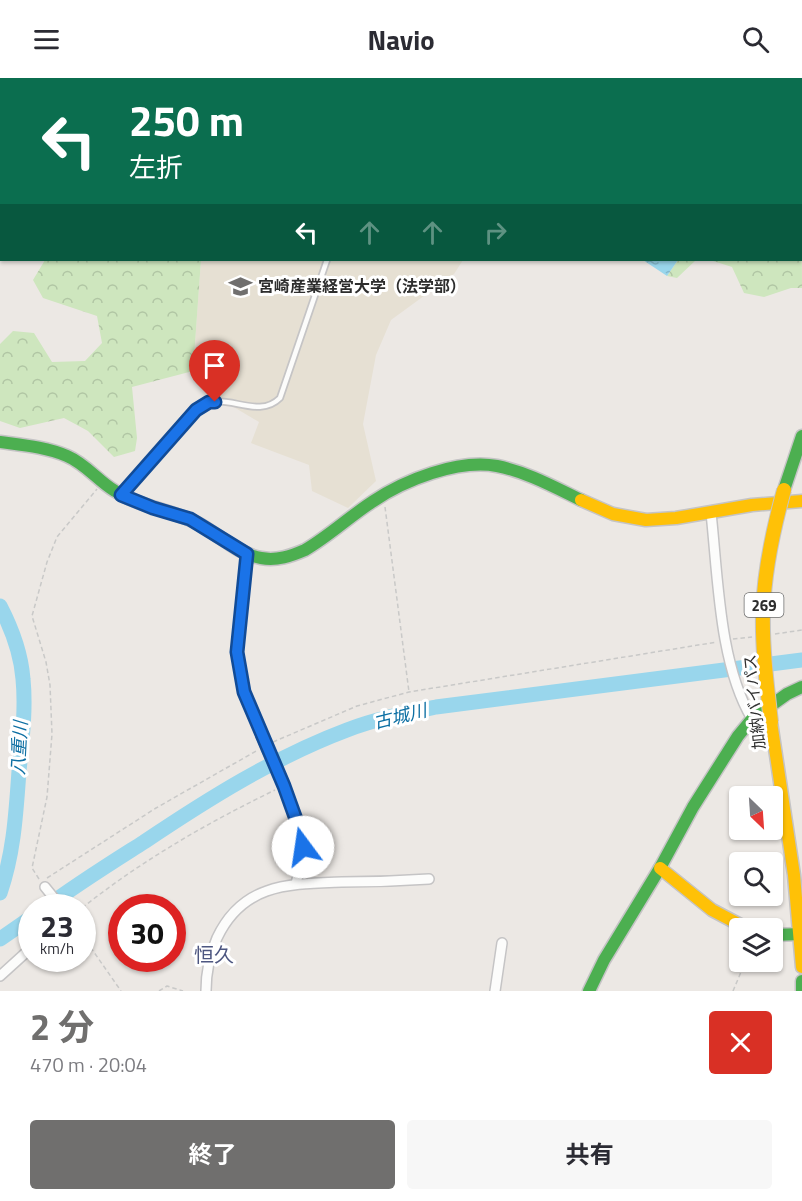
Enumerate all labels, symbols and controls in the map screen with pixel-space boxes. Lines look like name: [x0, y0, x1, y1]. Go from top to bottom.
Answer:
text: Navio: [367, 19, 435, 60]
icon: menu: [30, 23, 63, 56]
icon: search: [739, 23, 772, 56]
text: 250 m: [129, 88, 244, 152]
icon: left: [30, 102, 108, 180]
text: 左折: [129, 146, 183, 187]
icon: left: [290, 216, 323, 249]
icon: ahead: [353, 216, 386, 249]
icon: ahead: [416, 216, 449, 249]
icon: right: [479, 216, 512, 249]
school or university icon: 宮崎産業経営大学（法学部）: [227, 273, 253, 299]
place label: 宮崎産業経営大学（法学部）: [258, 274, 466, 298]
pin: [189, 340, 240, 402]
icon: arrive: [198, 349, 231, 382]
road number: 269: [744, 593, 783, 617]
street label: 加納バイパス: [737, 653, 771, 751]
water label: 古城川: [371, 696, 431, 736]
water label: 八重川: [4, 718, 34, 776]
north arrow: [729, 786, 783, 840]
map controls: [729, 786, 783, 972]
position arrow: [271, 815, 335, 879]
button: search: [729, 852, 783, 906]
speed limit sign: 30: [108, 894, 186, 972]
text: 23: [40, 903, 74, 949]
button: layers: [729, 918, 783, 972]
text: km/h: [40, 937, 74, 960]
district label: 恒久: [194, 939, 234, 970]
text: 2 分: [30, 999, 94, 1054]
button: close: [709, 1011, 772, 1074]
text: 470 m · 20:04: [30, 1049, 147, 1080]
button: 終了: [30, 1120, 395, 1189]
button: 共有: [407, 1120, 772, 1189]

